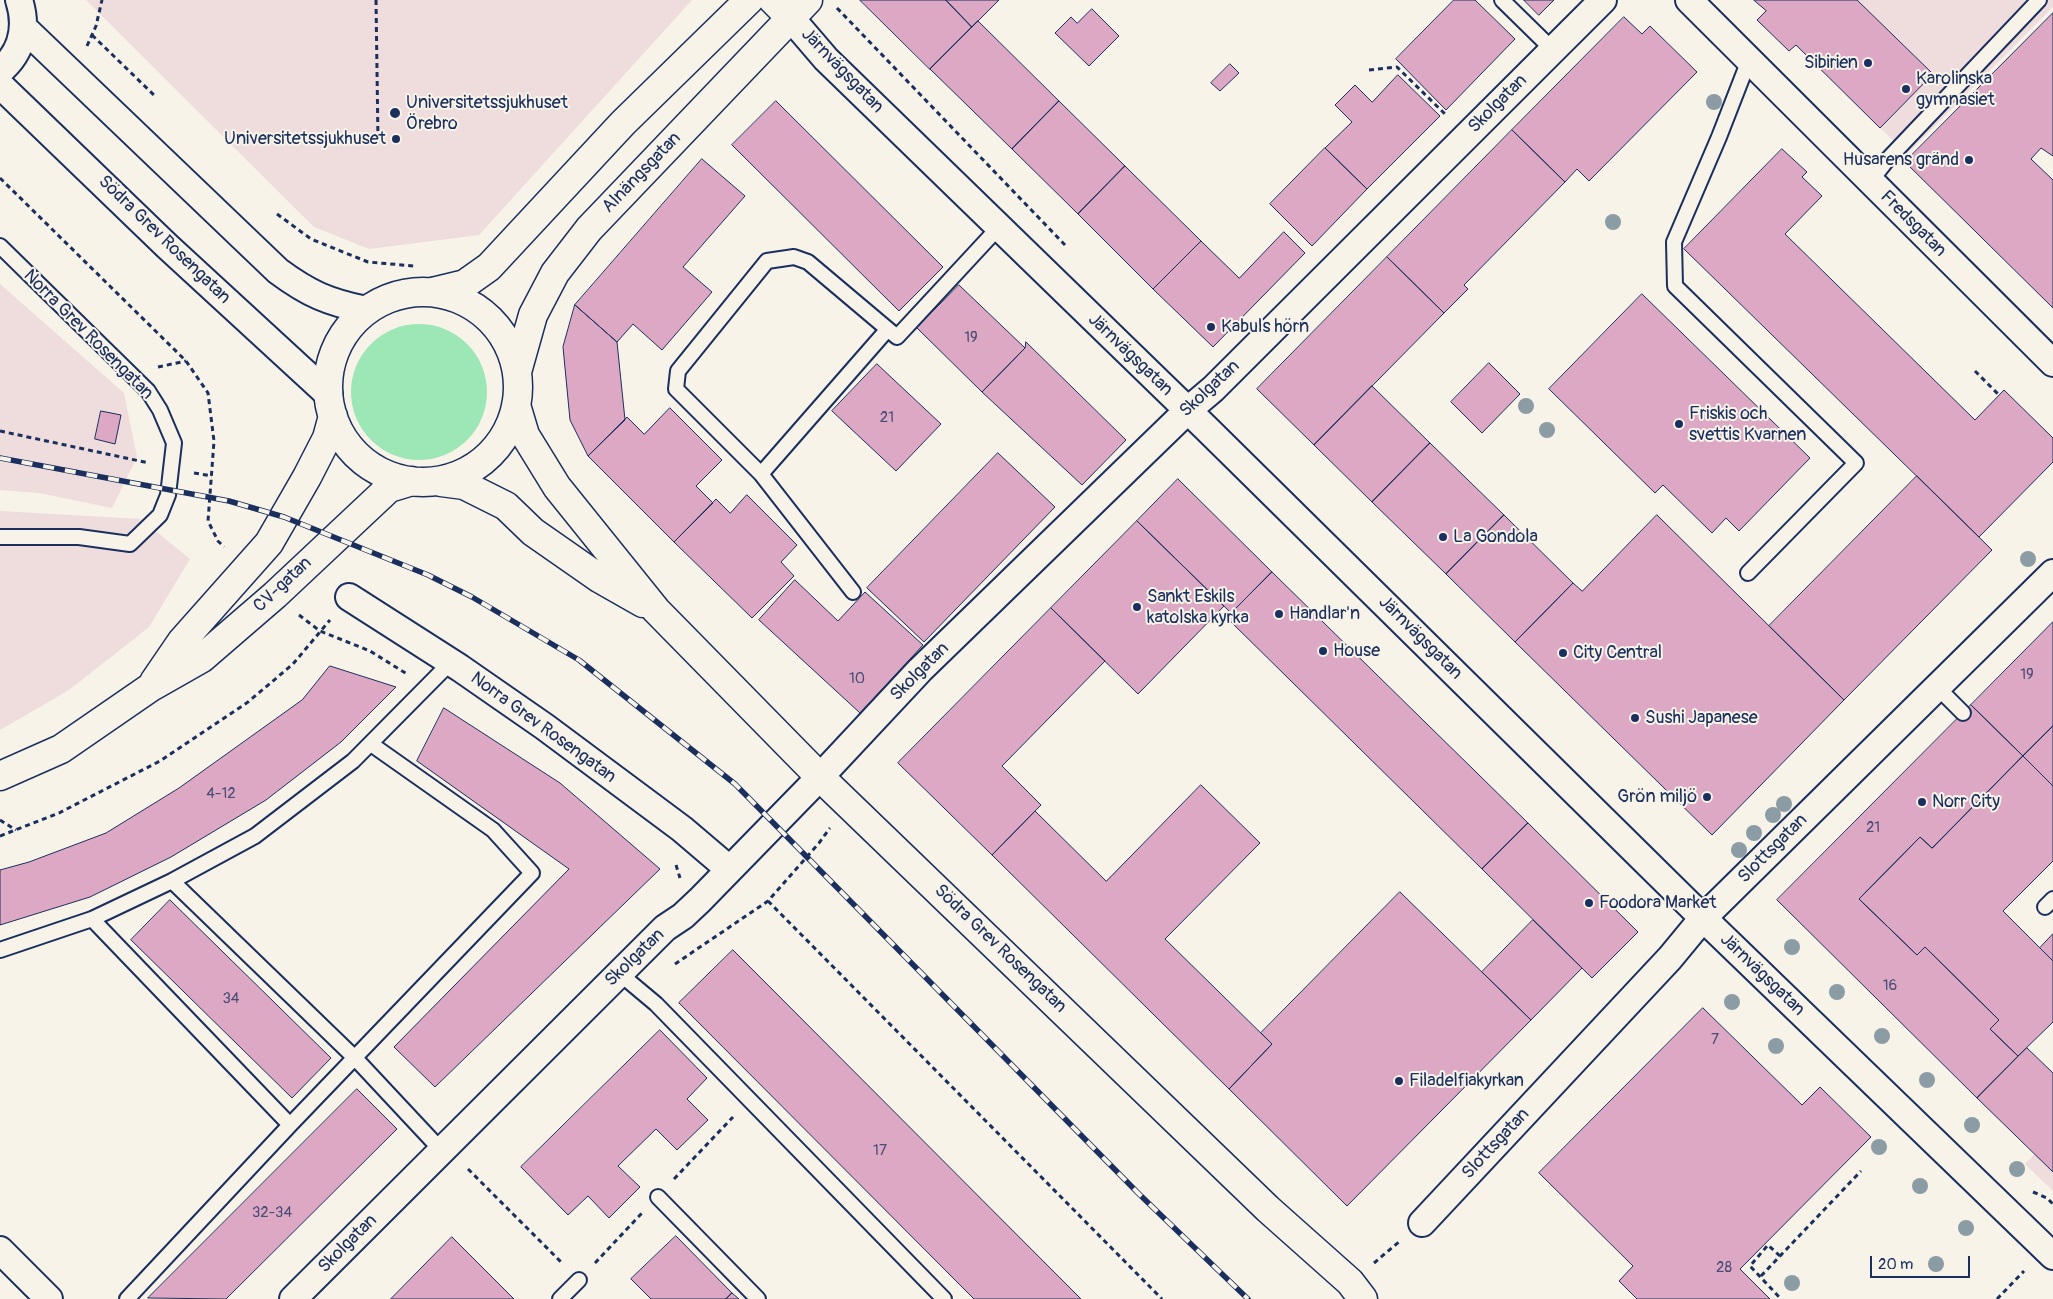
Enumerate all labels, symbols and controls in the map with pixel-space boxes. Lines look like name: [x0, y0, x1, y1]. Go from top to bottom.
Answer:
street label: Järnvägsgatan: [796, 24, 888, 118]
place label: Sibirien: [1804, 52, 1858, 74]
marker: Sibirien: [1862, 57, 1874, 69]
place label: Karolinska gymnasiet: [1916, 68, 1995, 110]
street label: Skolgatan: [1464, 70, 1532, 138]
marker: Karolinska gymnasiet: [1900, 83, 1912, 95]
place label: Universitetssjukhuset Örebro: [406, 92, 568, 134]
marker: Universitetssjukhuset Örebro: [388, 106, 402, 120]
place label: Universitetssjukhuset: [224, 128, 386, 150]
street label: Alnängsgatan: [598, 128, 686, 218]
marker: Universitetssjukhuset: [390, 133, 402, 145]
place label: Husarens gränd: [1843, 149, 1959, 171]
marker: Husarens gränd: [1963, 154, 1975, 166]
street label: Södra Grev Rosengatan: [93, 171, 235, 309]
street label: Fredsgatan: [1875, 186, 1951, 262]
street label: Norra Grev Rosengatan: [19, 266, 157, 404]
street label: Järnvägsgatan: [1083, 309, 1177, 401]
place label: Kabuls hörn: [1221, 316, 1309, 338]
marker: Kabuls hörn: [1205, 321, 1217, 333]
house number: 19: [964, 329, 978, 347]
street label: Skolgatan: [1176, 356, 1244, 422]
place label: Friskis och svettis Kvarnen: [1689, 403, 1806, 446]
house number: 21: [880, 409, 894, 427]
marker: Friskis och svettis Kvarnen: [1673, 418, 1685, 430]
place label: La Gondola: [1453, 526, 1538, 548]
marker: La Gondola: [1437, 531, 1449, 543]
street label: CV-gatan: [249, 553, 317, 617]
place label: Sankt Eskils katolska kyrka: [1147, 586, 1249, 628]
street label: Järnvägsgatan: [1374, 592, 1466, 684]
marker: Sankt Eskils katolska kyrka: [1131, 601, 1143, 613]
place label: Handlar'n: [1289, 603, 1360, 625]
marker: Handlar'n: [1273, 608, 1285, 620]
street label: Skolgatan: [886, 638, 954, 706]
place label: House: [1333, 640, 1380, 662]
place label: City Central: [1573, 642, 1662, 664]
marker: House: [1317, 645, 1329, 657]
marker: City Central: [1557, 647, 1569, 659]
house number: 19: [2020, 666, 2034, 684]
street label: Norra Grev Rosengatan: [466, 668, 620, 788]
house number: 10: [849, 670, 865, 688]
place label: Sushi Japanese: [1645, 707, 1758, 729]
marker: Sushi Japanese: [1629, 712, 1641, 724]
house number: 4-12: [206, 785, 236, 803]
place label: Grön miljö: [1617, 786, 1697, 808]
marker: Grön miljö: [1701, 791, 1713, 803]
place label: Norr City: [1932, 791, 2000, 813]
marker: Norr City: [1916, 796, 1928, 808]
street label: Slottsgatan: [1734, 810, 1812, 888]
house number: 21: [1866, 819, 1880, 837]
street label: Södra Grev Rosengatan: [929, 880, 1071, 1018]
place label: Foodora Market: [1599, 892, 1717, 914]
marker: Foodora Market: [1583, 897, 1595, 909]
street label: Skolgatan: [601, 924, 669, 992]
street label: Järnvägsgatan: [1715, 929, 1809, 1021]
house number: 16: [1883, 977, 1897, 995]
house number: 34: [222, 990, 240, 1008]
house number: 7: [1711, 1031, 1719, 1049]
place label: Filadelfiakyrkan: [1409, 1070, 1524, 1092]
marker: Filadelfiakyrkan: [1393, 1075, 1405, 1087]
street label: Slottsgatan: [1458, 1104, 1534, 1184]
house number: 17: [873, 1142, 887, 1160]
house number: 32-34: [252, 1204, 292, 1222]
street label: Skolgatan: [314, 1210, 382, 1278]
scale bar: [1873, 1246, 1973, 1278]
text: 20 m: [1878, 1255, 1913, 1274]
house number: 28: [1716, 1259, 1732, 1277]

